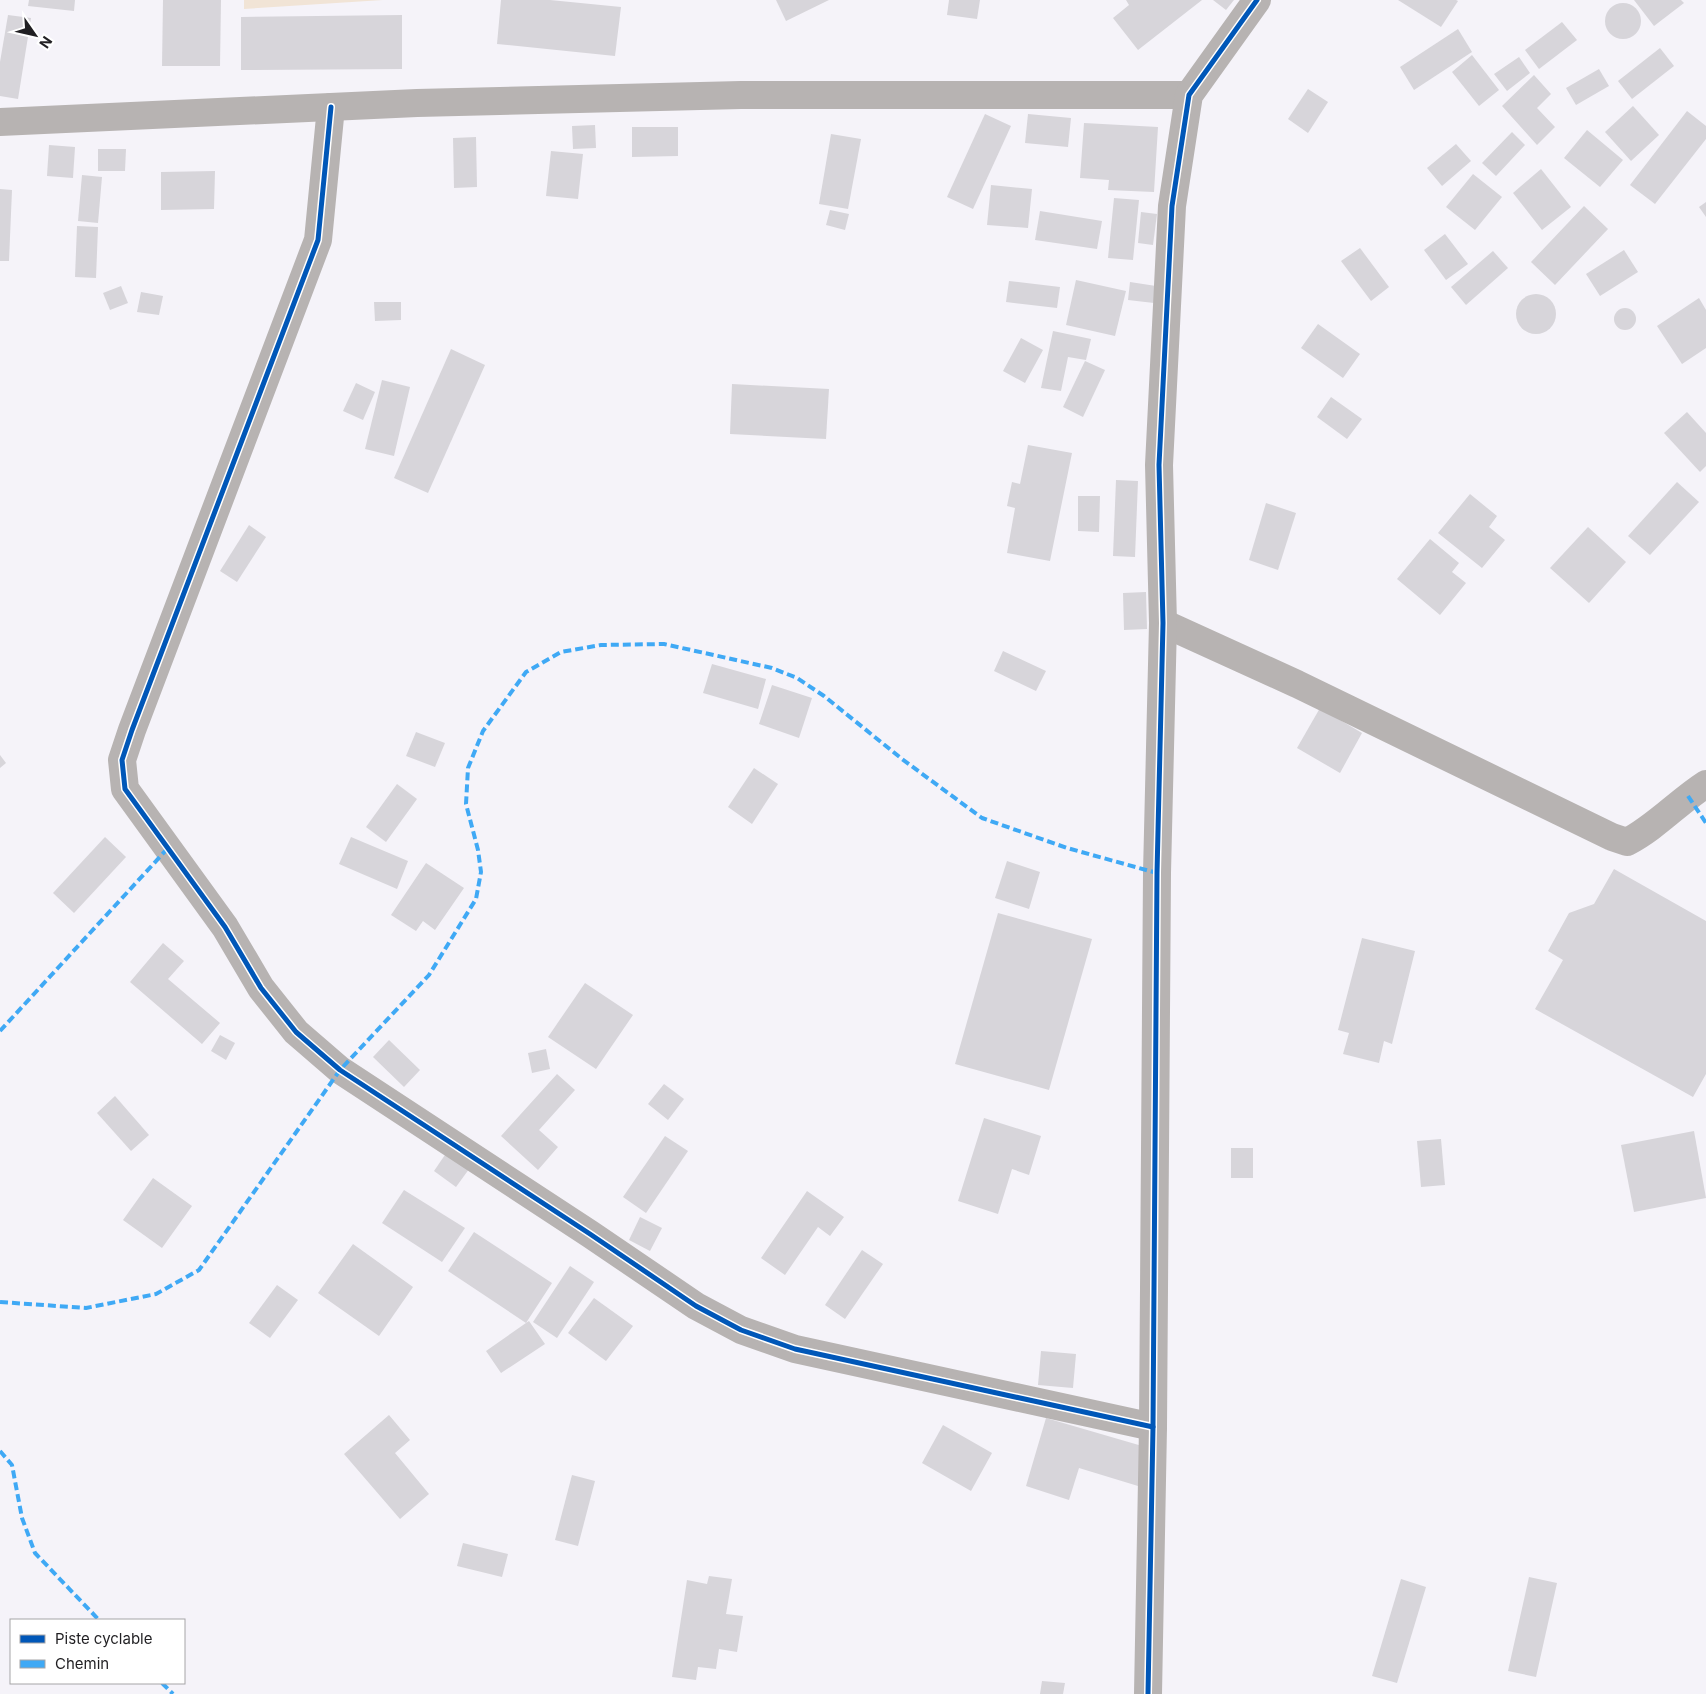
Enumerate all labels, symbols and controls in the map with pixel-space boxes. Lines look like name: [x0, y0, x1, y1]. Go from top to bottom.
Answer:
north arrow: [10, 10, 60, 60]
text: N: [36, 33, 56, 52]
legend: [10, 1619, 185, 1684]
text: Piste cyclable: [55, 1629, 152, 1648]
text: Chemin: [55, 1654, 109, 1673]

